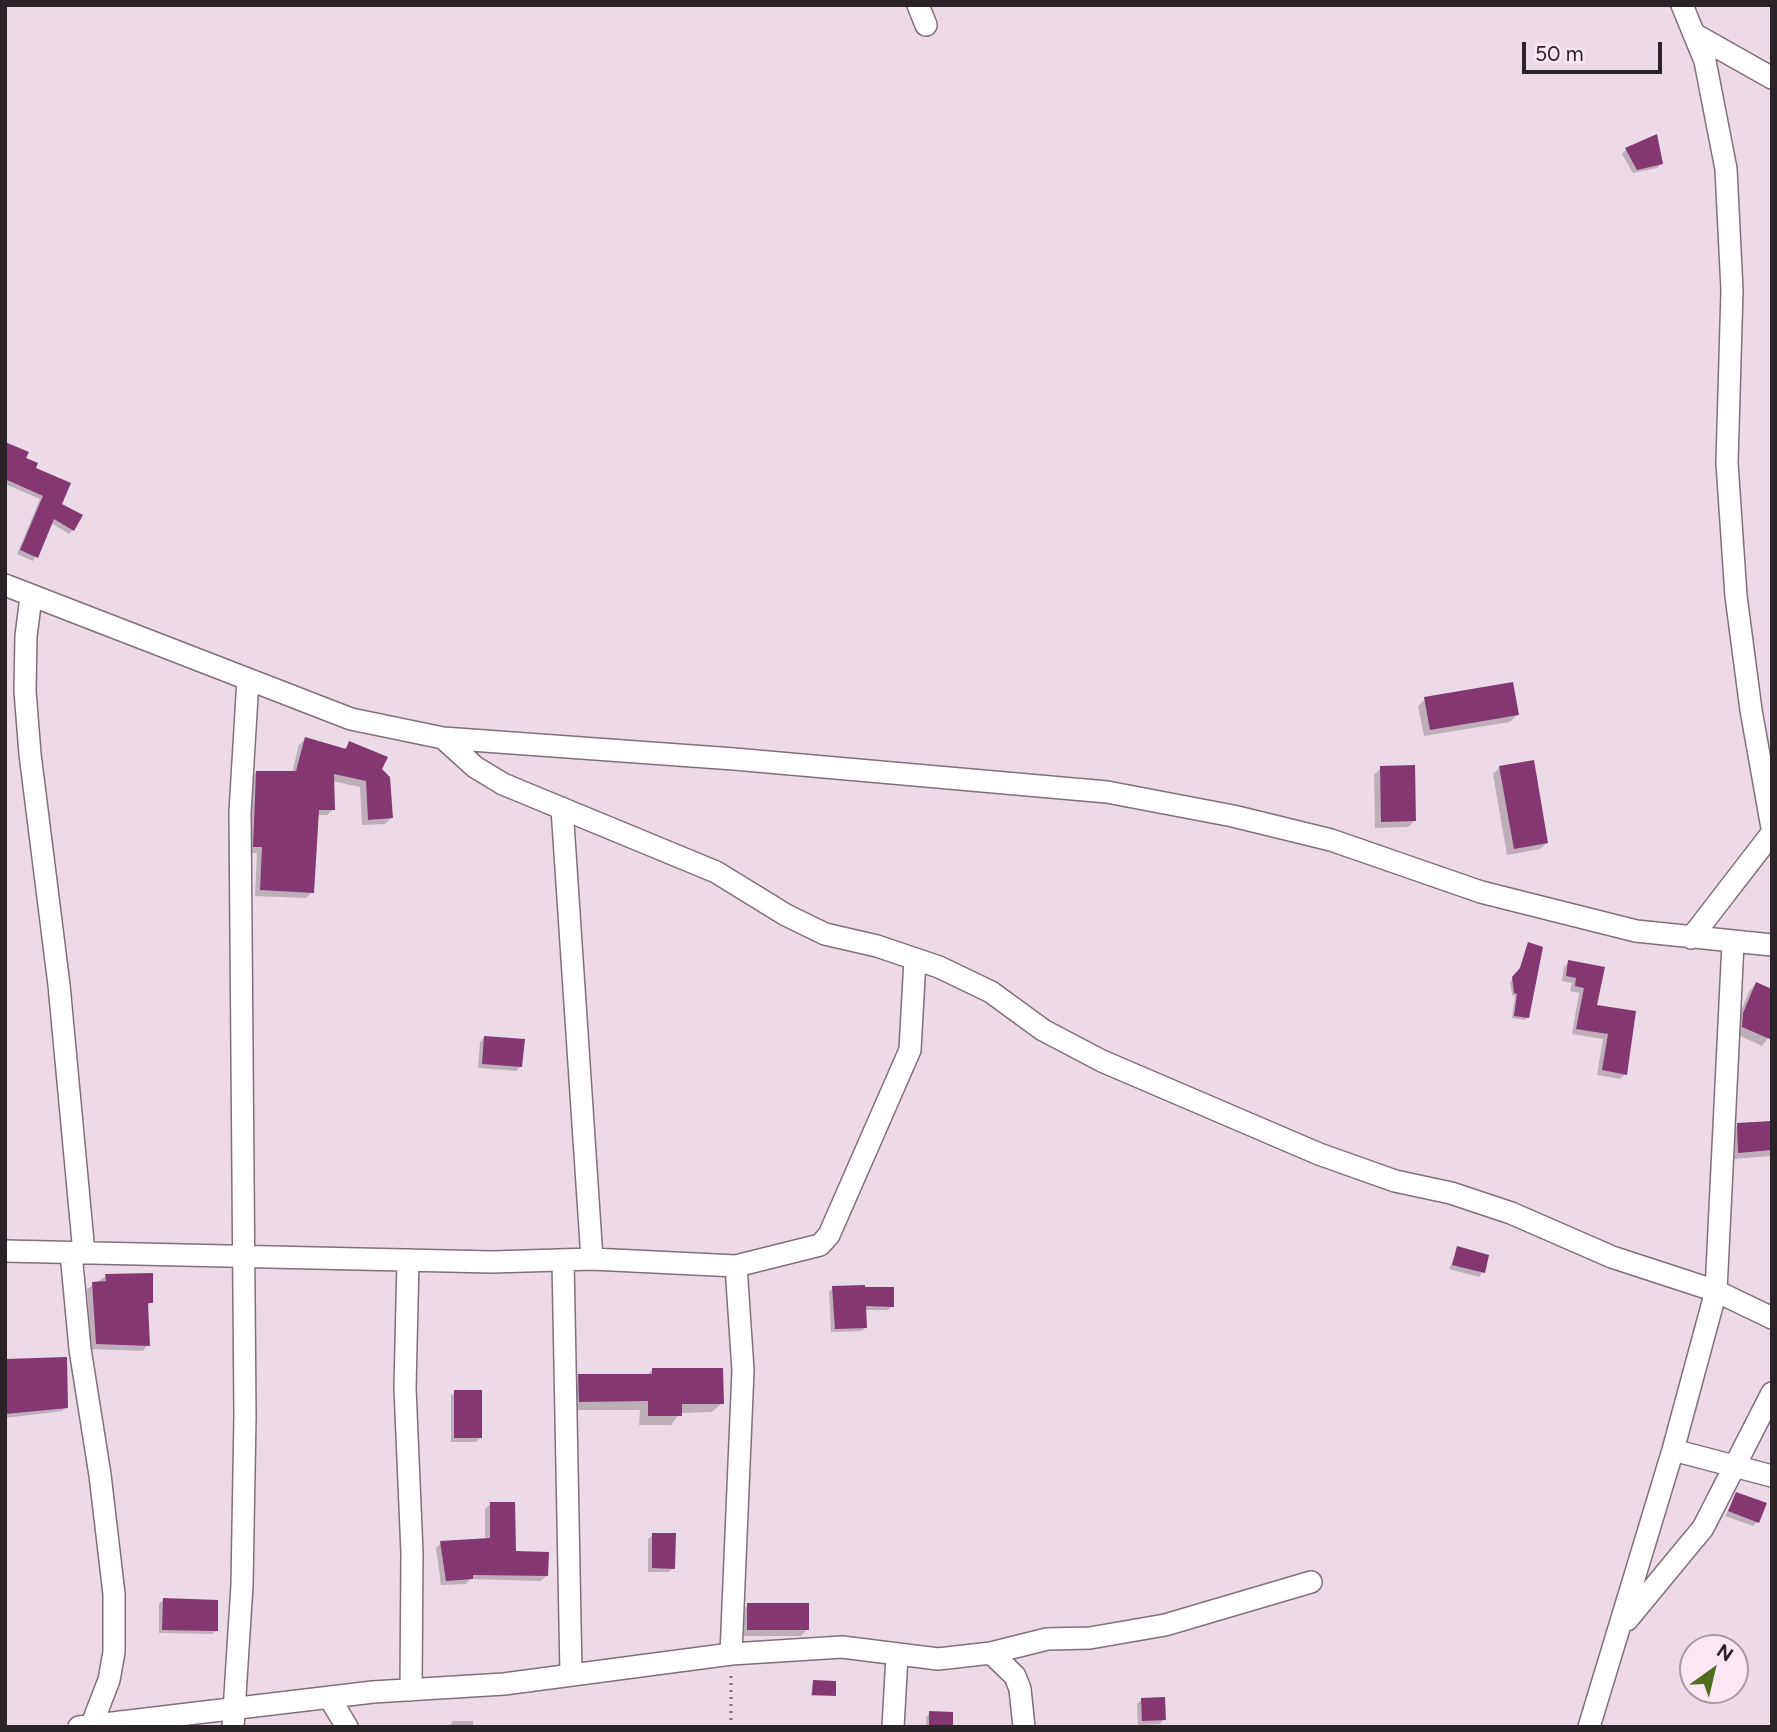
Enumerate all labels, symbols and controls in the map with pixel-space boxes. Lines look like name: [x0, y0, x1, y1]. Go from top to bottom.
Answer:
scale bar: [1525, 28, 1665, 72]
text: 50 m: [1535, 41, 1584, 66]
north arrow: [1679, 1634, 1749, 1704]
text: N: [1712, 1639, 1737, 1666]

